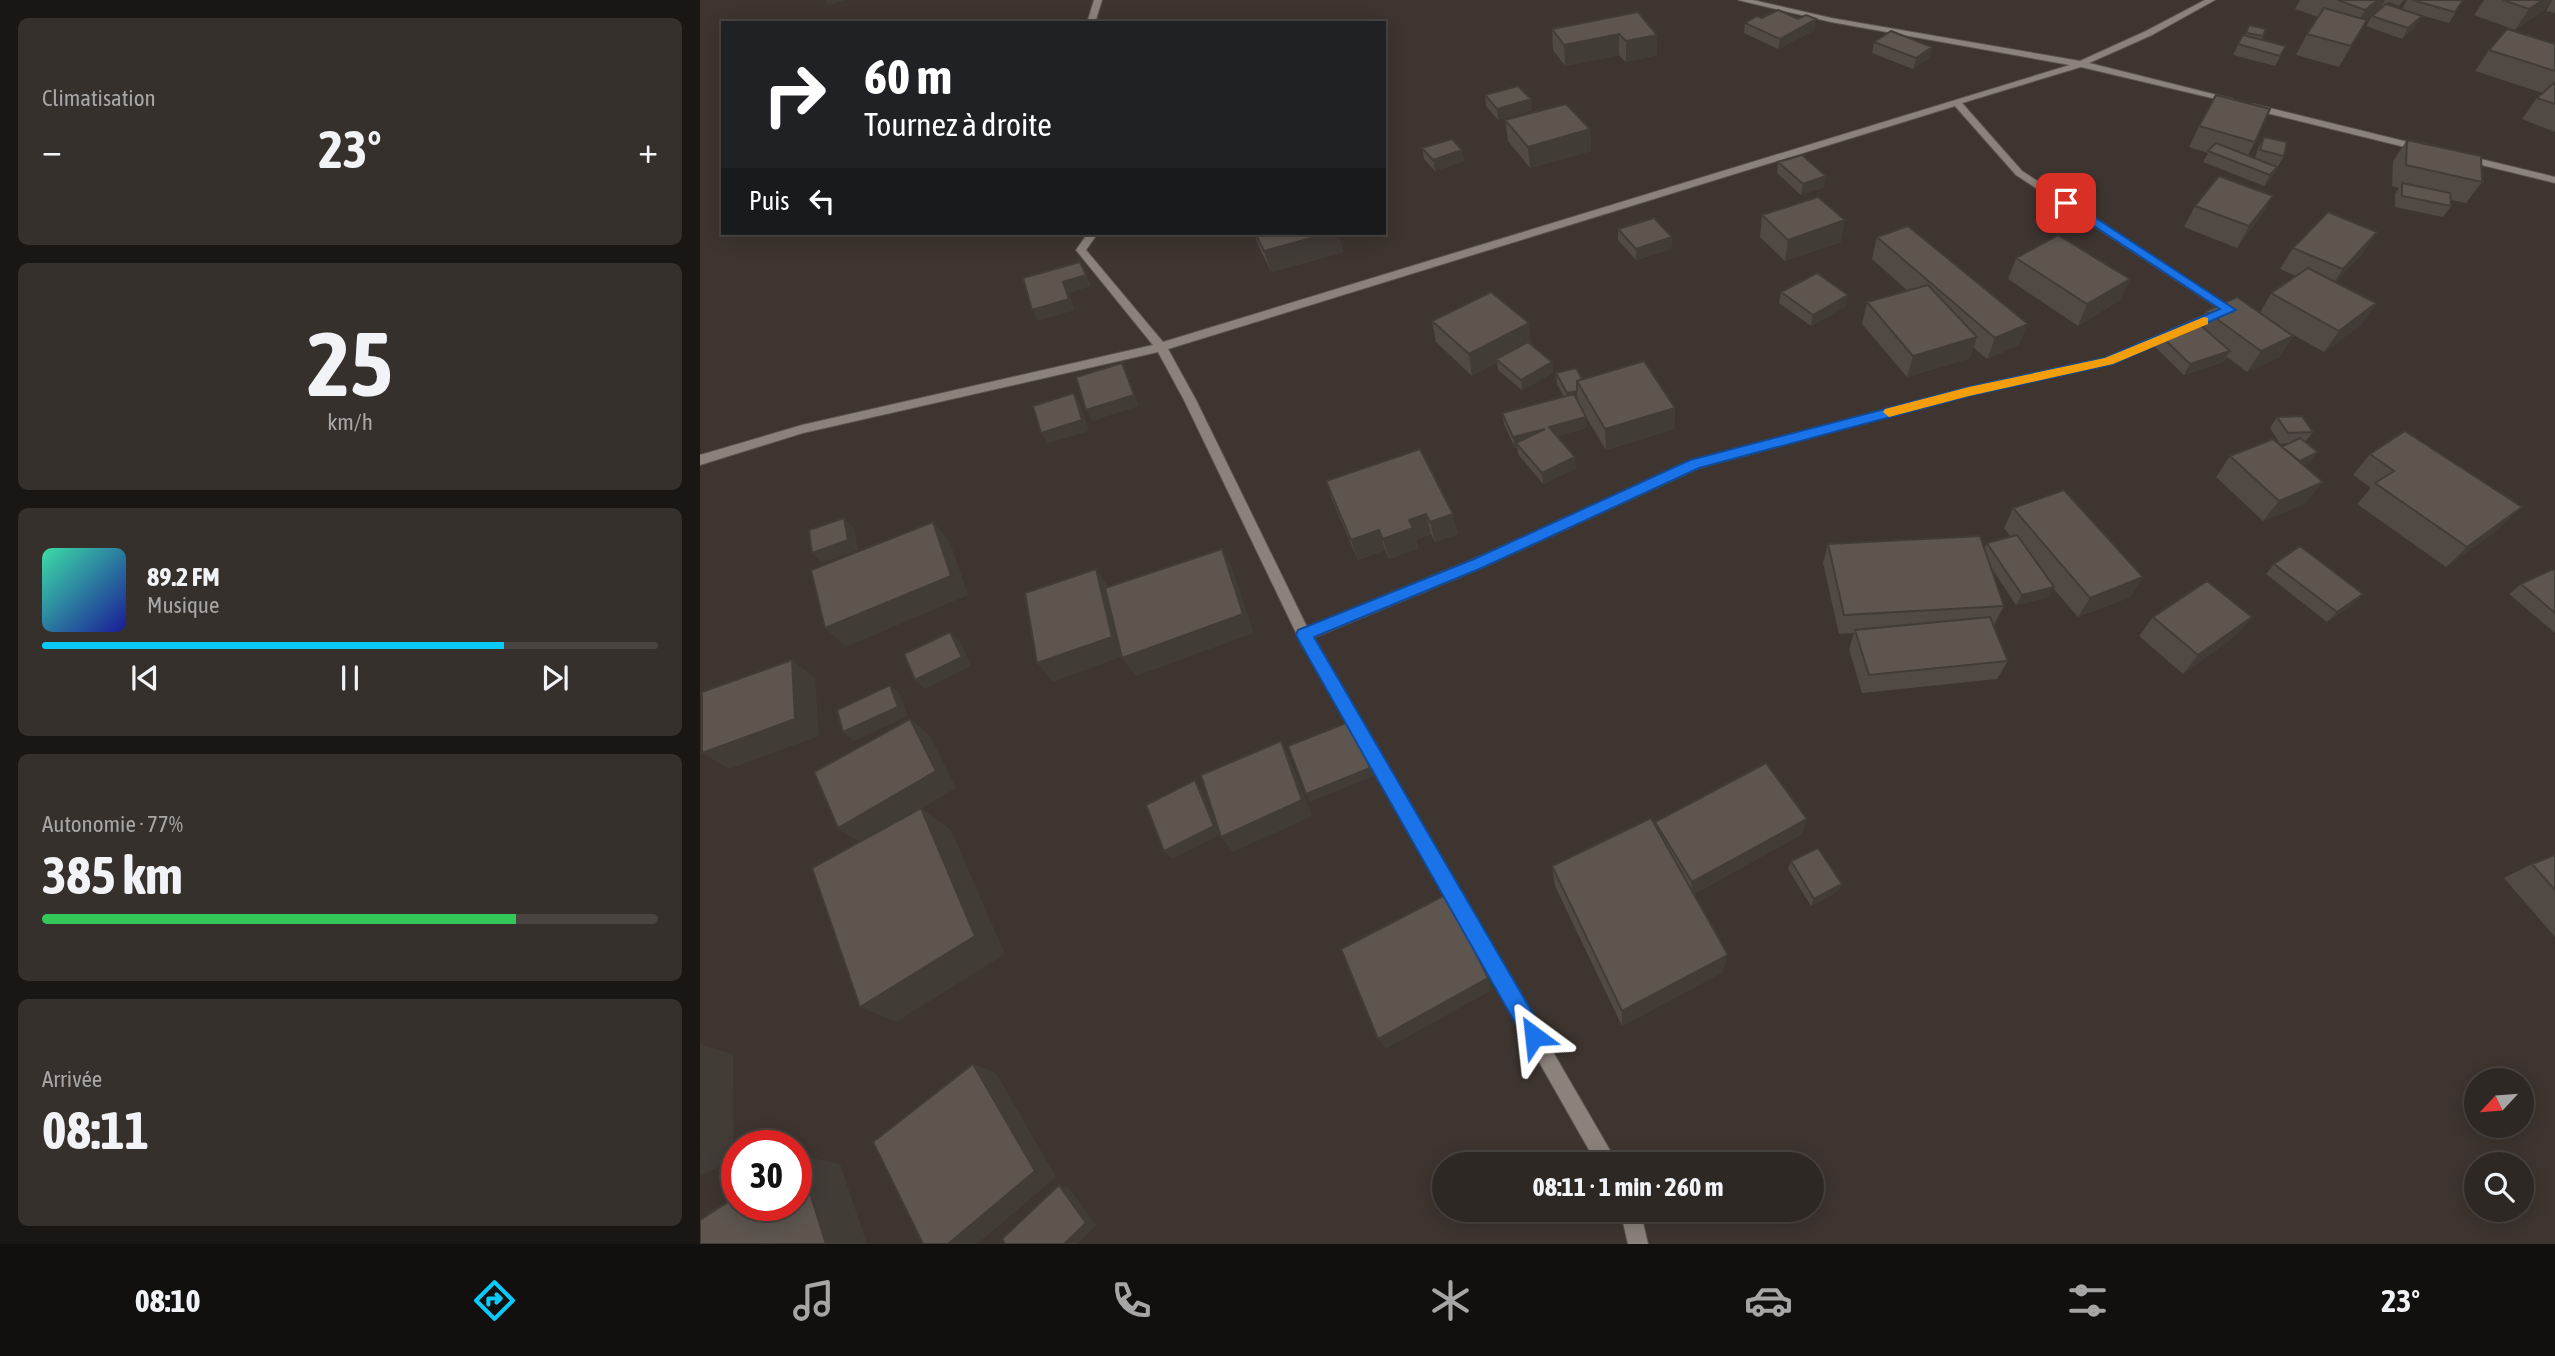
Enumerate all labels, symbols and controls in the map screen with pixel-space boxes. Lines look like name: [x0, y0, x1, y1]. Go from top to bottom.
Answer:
text: 60 m: [864, 48, 952, 104]
icon: right: [749, 49, 840, 140]
text: Climatisation: [42, 85, 156, 111]
text: Tournez à droite: [864, 106, 1052, 143]
text: 23°: [318, 119, 382, 179]
text: −: [42, 128, 62, 171]
text: +: [638, 128, 658, 171]
pin: [2036, 173, 2096, 233]
icon: left: [803, 182, 841, 220]
icon: arrive: [2047, 184, 2085, 222]
text: Puis: [749, 186, 789, 216]
text: 25: [307, 311, 393, 415]
text: km/h: [327, 409, 373, 435]
text: 89.2 FM: [147, 562, 220, 592]
text: Musique: [147, 592, 219, 618]
icon: previous: [126, 659, 164, 697]
icon: pause: [331, 659, 369, 697]
icon: next: [536, 659, 574, 697]
text: Autonomie · 77%: [42, 811, 183, 837]
text: 385 km: [42, 845, 183, 905]
position arrow: [1497, 999, 1571, 1073]
text: Arrivée: [42, 1066, 102, 1092]
north arrow: [2464, 1068, 2534, 1138]
map controls: [2464, 1068, 2534, 1222]
text: 08:11: [42, 1100, 149, 1160]
speed limit sign: 30: [721, 1130, 812, 1221]
button: search: [2464, 1152, 2534, 1222]
text: 08:11 · 1 min · 260 m: [1533, 1172, 1723, 1202]
icon: directions: [470, 1276, 519, 1325]
icon: music: [789, 1276, 838, 1325]
icon: phone: [1107, 1276, 1156, 1325]
icon: climate: [1426, 1276, 1475, 1325]
icon: car: [1744, 1276, 1793, 1325]
icon: filters: [2063, 1276, 2112, 1325]
text: 08:10: [135, 1282, 201, 1319]
text: 23°: [2381, 1282, 2420, 1319]

